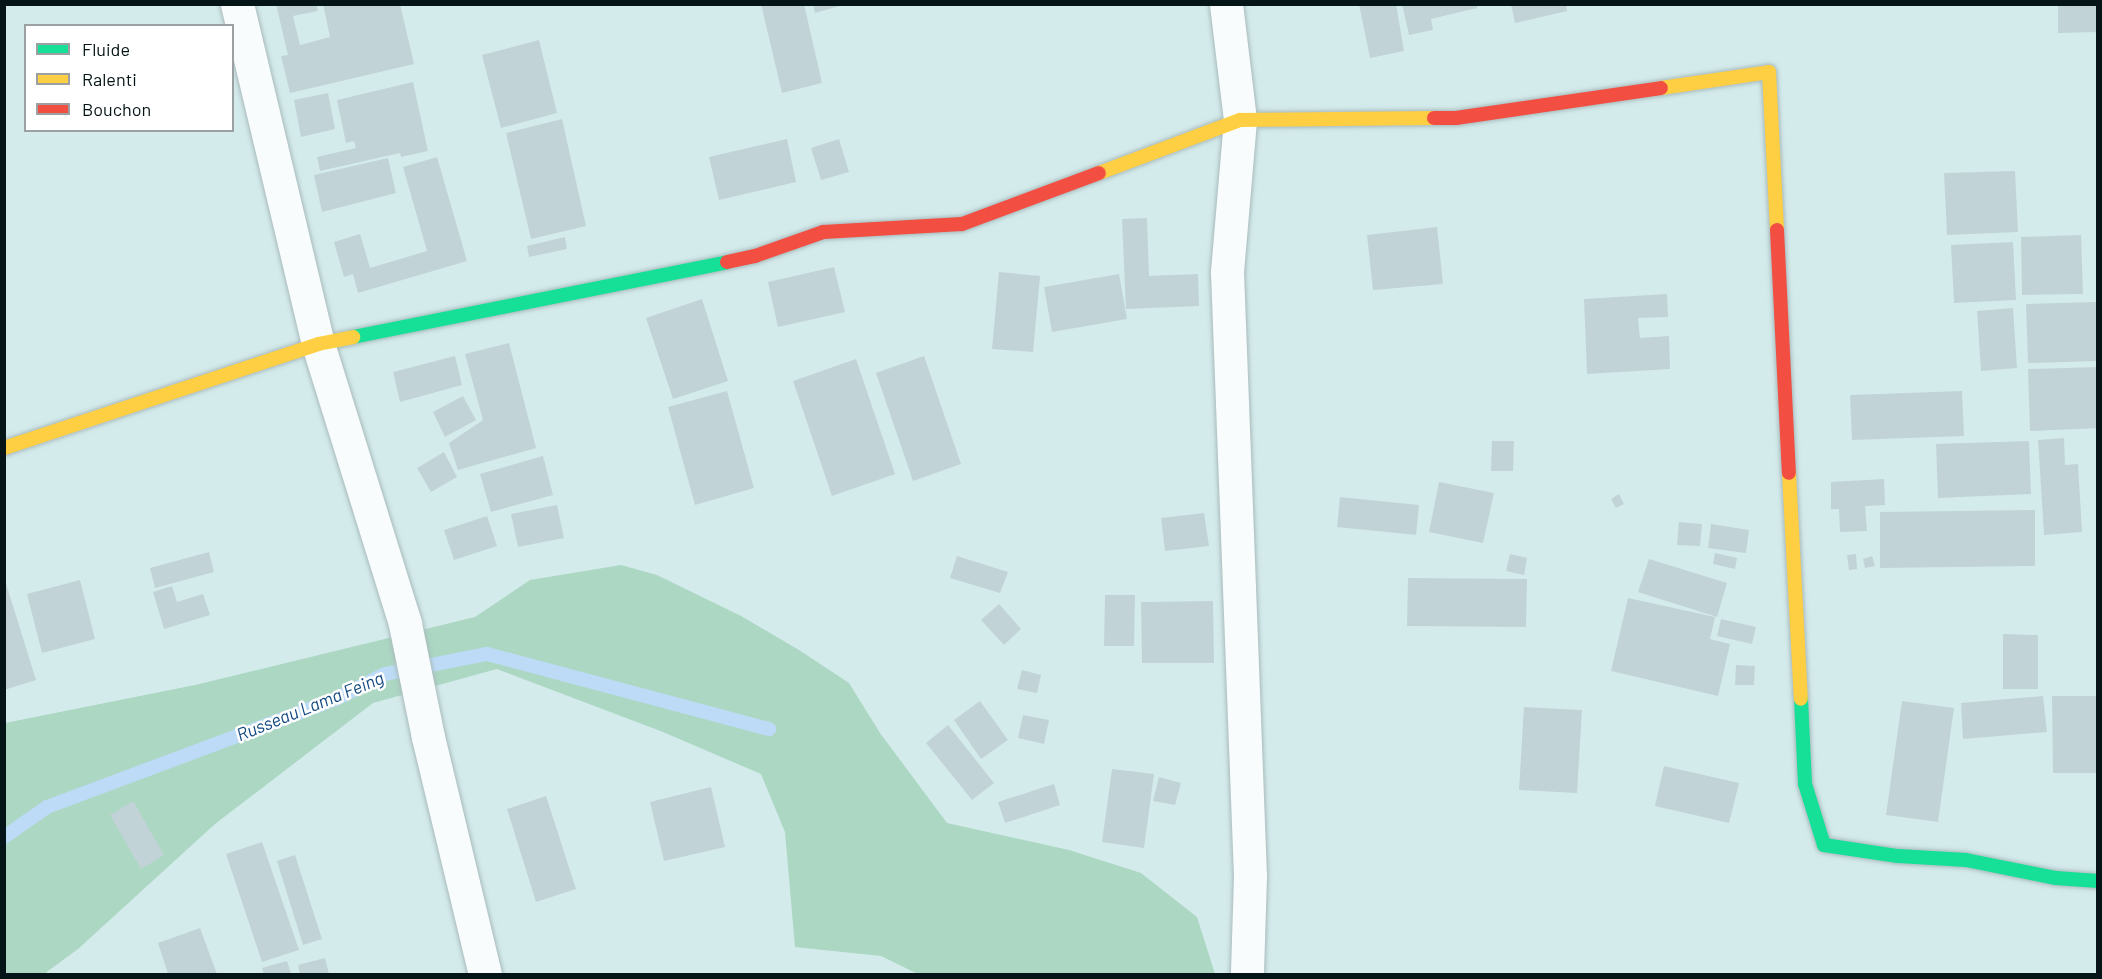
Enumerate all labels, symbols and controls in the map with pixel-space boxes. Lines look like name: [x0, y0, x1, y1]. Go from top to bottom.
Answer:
legend: [24, 24, 234, 132]
text: Fluide: [82, 38, 130, 60]
text: Ralenti: [82, 68, 137, 90]
text: Bouchon: [82, 98, 151, 120]
water label: Russeau Lama Feing: [233, 667, 387, 745]

